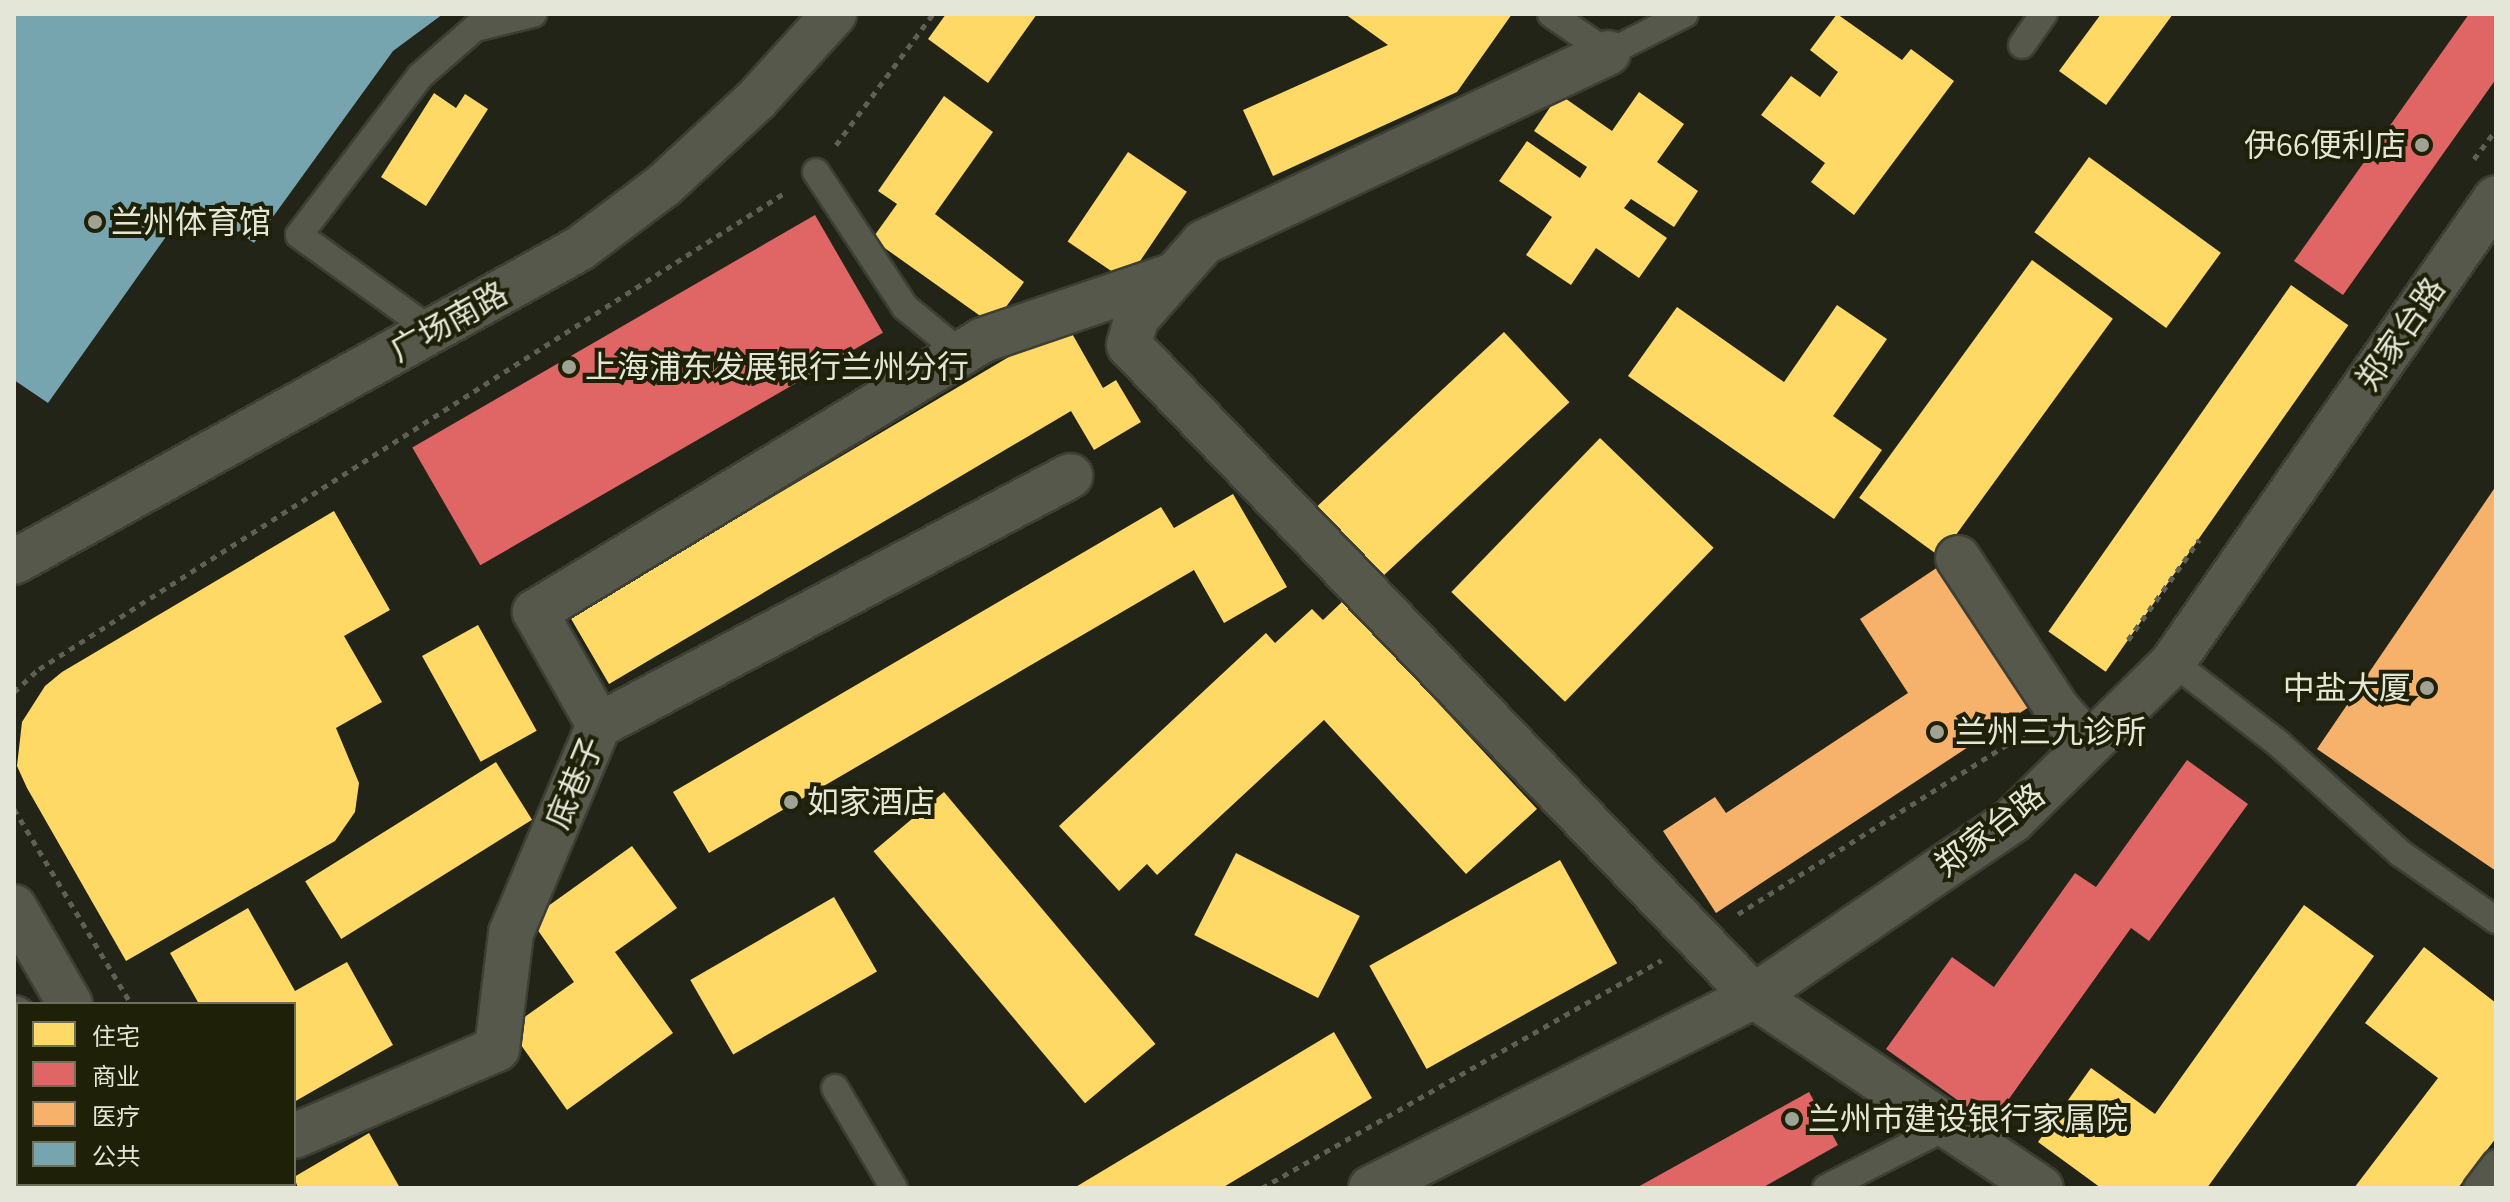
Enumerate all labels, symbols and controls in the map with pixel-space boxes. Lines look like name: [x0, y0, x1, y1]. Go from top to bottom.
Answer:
place label: 伊66便利店: [2244, 126, 2406, 164]
marker: 伊66便利店: [2413, 136, 2431, 154]
place label: 兰州体育馆: [111, 203, 271, 241]
marker: 兰州体育馆: [86, 213, 104, 231]
street label: 郑家台路: [2349, 271, 2453, 397]
street label: 广场南路: [384, 274, 514, 370]
place label: 上海浦东发展银行兰州分行: [585, 348, 969, 386]
marker: 上海浦东发展银行兰州分行: [560, 358, 578, 376]
place label: 中盐大厦: [2283, 669, 2411, 707]
marker: 中盐大厦: [2418, 679, 2436, 697]
place label: 兰州三九诊所: [1955, 713, 2147, 751]
marker: 兰州三九诊所: [1926, 721, 1948, 743]
street label: 底巷子: [539, 731, 611, 835]
street label: 郑家台路: [1928, 775, 2052, 885]
place label: 如家酒店: [807, 783, 935, 821]
marker: 如家酒店: [782, 793, 800, 811]
legend: [16, 1002, 296, 1186]
text: 住宅: [92, 1022, 140, 1051]
text: 商业: [92, 1062, 140, 1091]
place label: 兰州市建设银行家属院: [1808, 1100, 2128, 1138]
text: 医疗: [92, 1102, 140, 1131]
marker: 兰州市建设银行家属院: [1783, 1110, 1801, 1128]
text: 公共: [92, 1142, 140, 1171]

